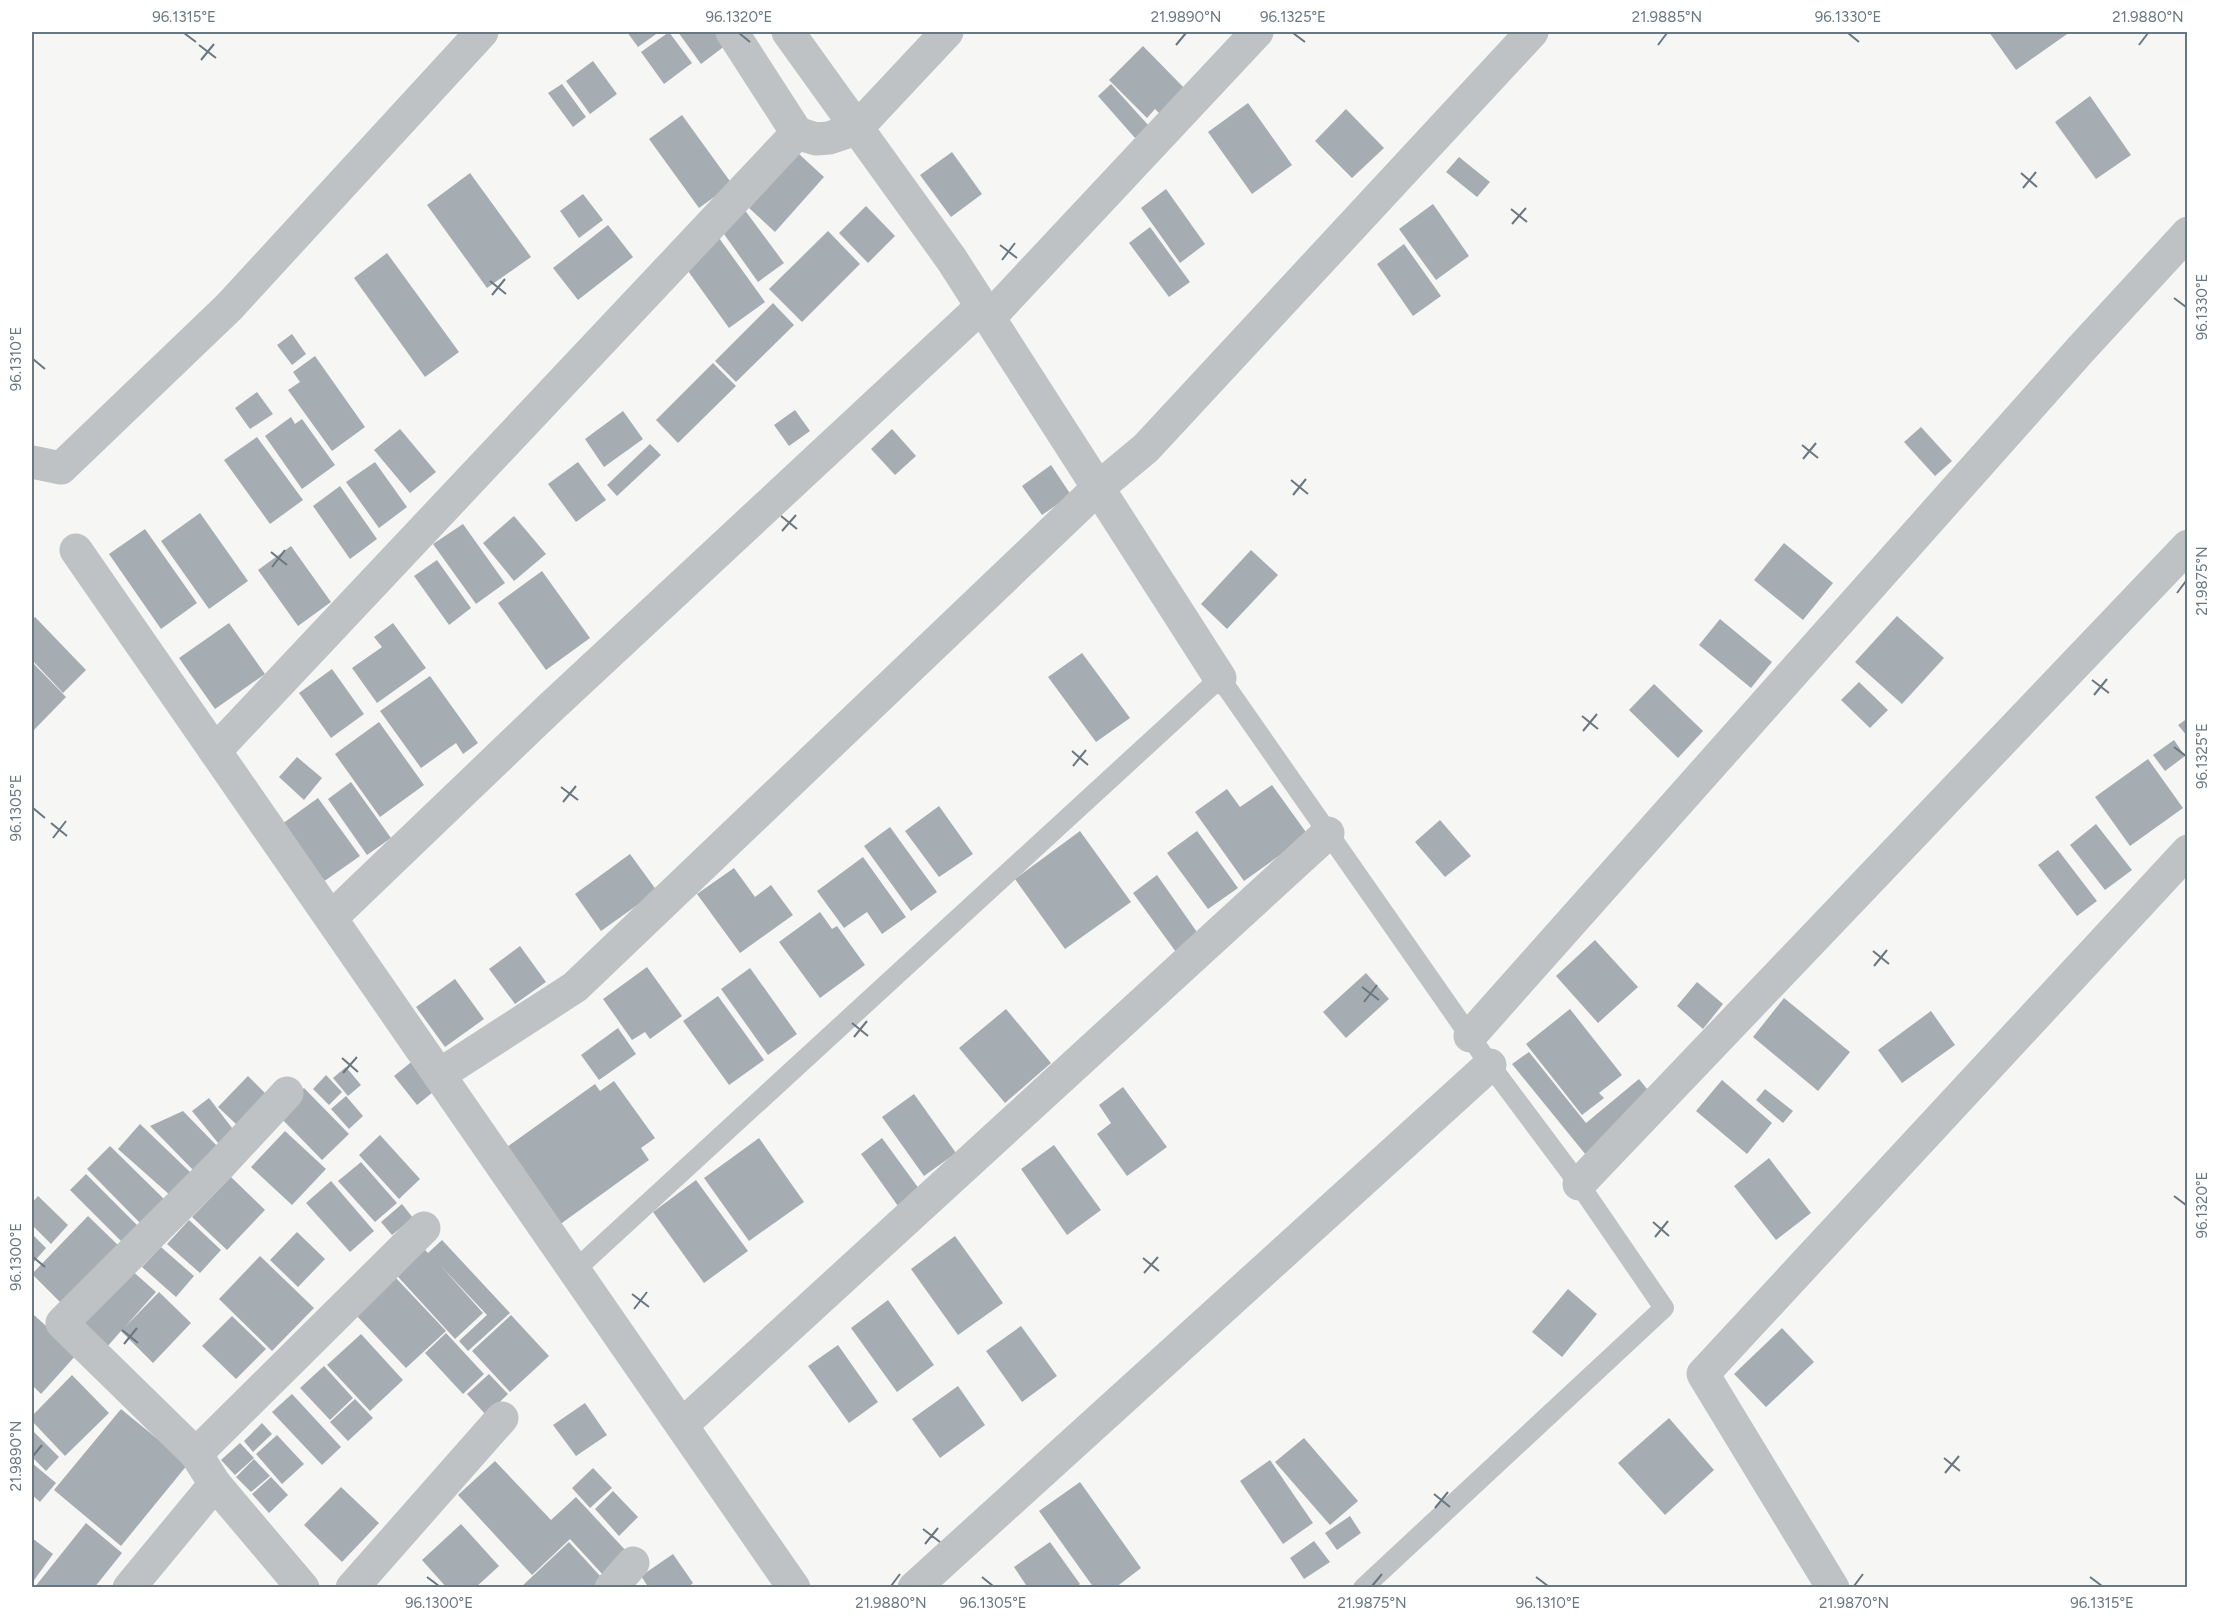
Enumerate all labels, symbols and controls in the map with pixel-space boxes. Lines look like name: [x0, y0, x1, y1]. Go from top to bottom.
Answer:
text: 96.1315°E: [152, 8, 216, 26]
text: 96.1320°E: [706, 8, 772, 26]
text: 21.9890°N: [1151, 8, 1221, 26]
text: 96.1325°E: [1260, 8, 1326, 26]
text: 21.9885°N: [1632, 8, 1702, 26]
text: 96.1330°E: [1815, 8, 1881, 26]
text: 21.9880°N: [2112, 8, 2184, 26]
text: 96.1330°E: [2193, 274, 2211, 340]
text: 96.1310°E: [7, 327, 25, 391]
text: 21.9875°N: [2193, 546, 2211, 616]
text: 96.1325°E: [2193, 723, 2211, 789]
text: 96.1305°E: [7, 774, 25, 842]
text: 96.1320°E: [2193, 1172, 2211, 1238]
text: 96.1300°E: [7, 1223, 25, 1291]
text: 21.9890°N: [7, 1421, 25, 1491]
text: 96.1300°E: [405, 1594, 473, 1612]
text: 21.9880°N: [855, 1594, 927, 1612]
text: 96.1305°E: [959, 1594, 1027, 1612]
text: 21.9875°N: [1337, 1594, 1407, 1612]
text: 96.1310°E: [1516, 1594, 1580, 1612]
text: 21.9870°N: [1819, 1594, 1889, 1612]
text: 96.1315°E: [2070, 1594, 2134, 1612]

